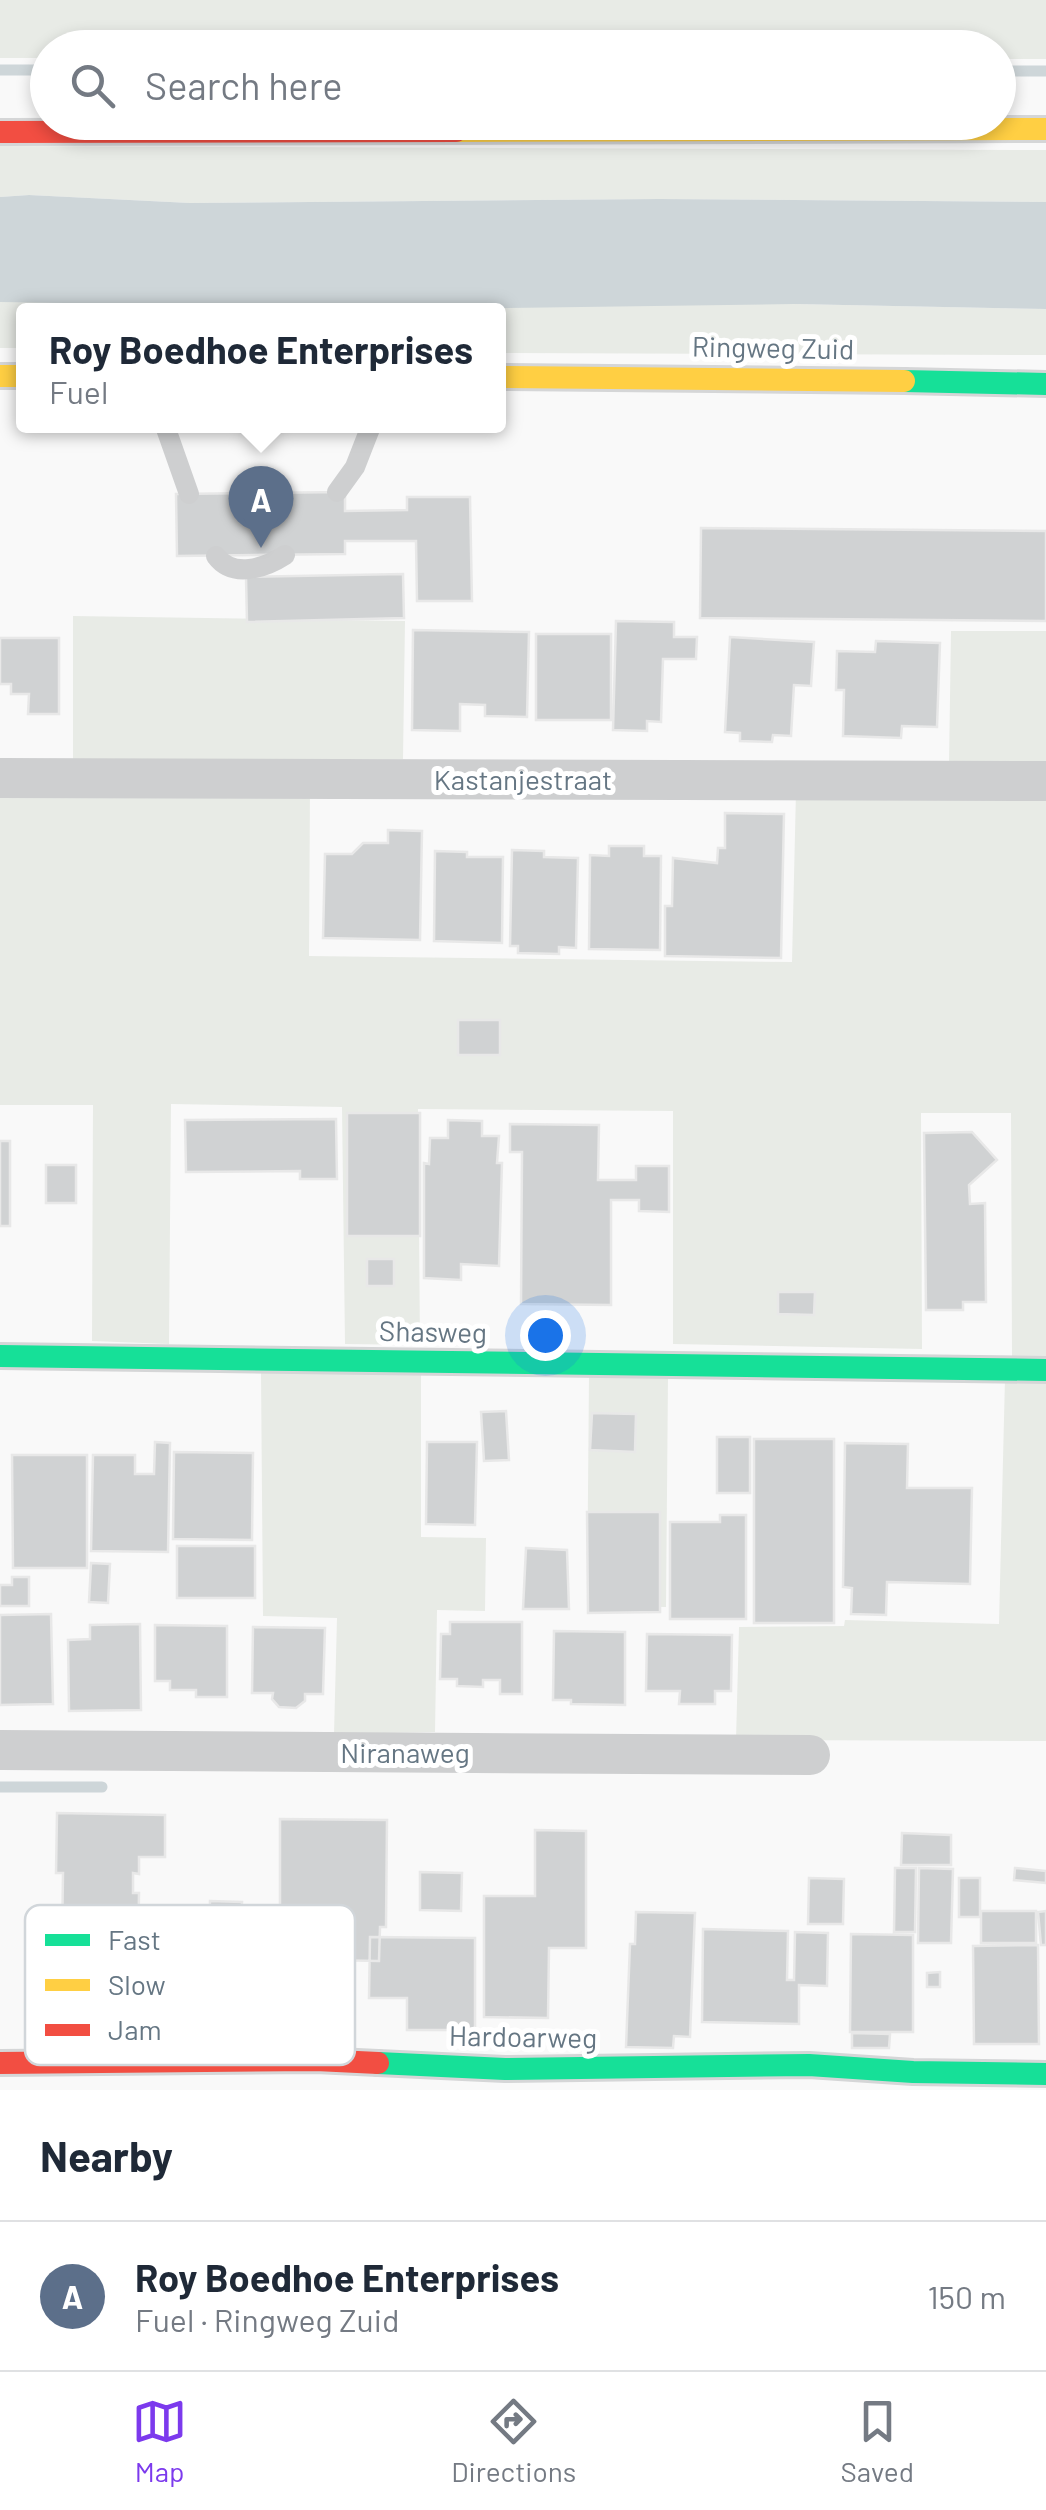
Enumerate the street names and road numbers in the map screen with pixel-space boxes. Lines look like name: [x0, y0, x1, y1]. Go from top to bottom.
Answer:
street label: Ringweg Zuid: [692, 329, 854, 365]
street label: Kastanjestraat: [434, 762, 612, 796]
street label: Shasweg: [379, 1313, 487, 1349]
street label: Niranaweg: [340, 1735, 470, 1769]
street label: Hardoarweg: [449, 2018, 597, 2054]

